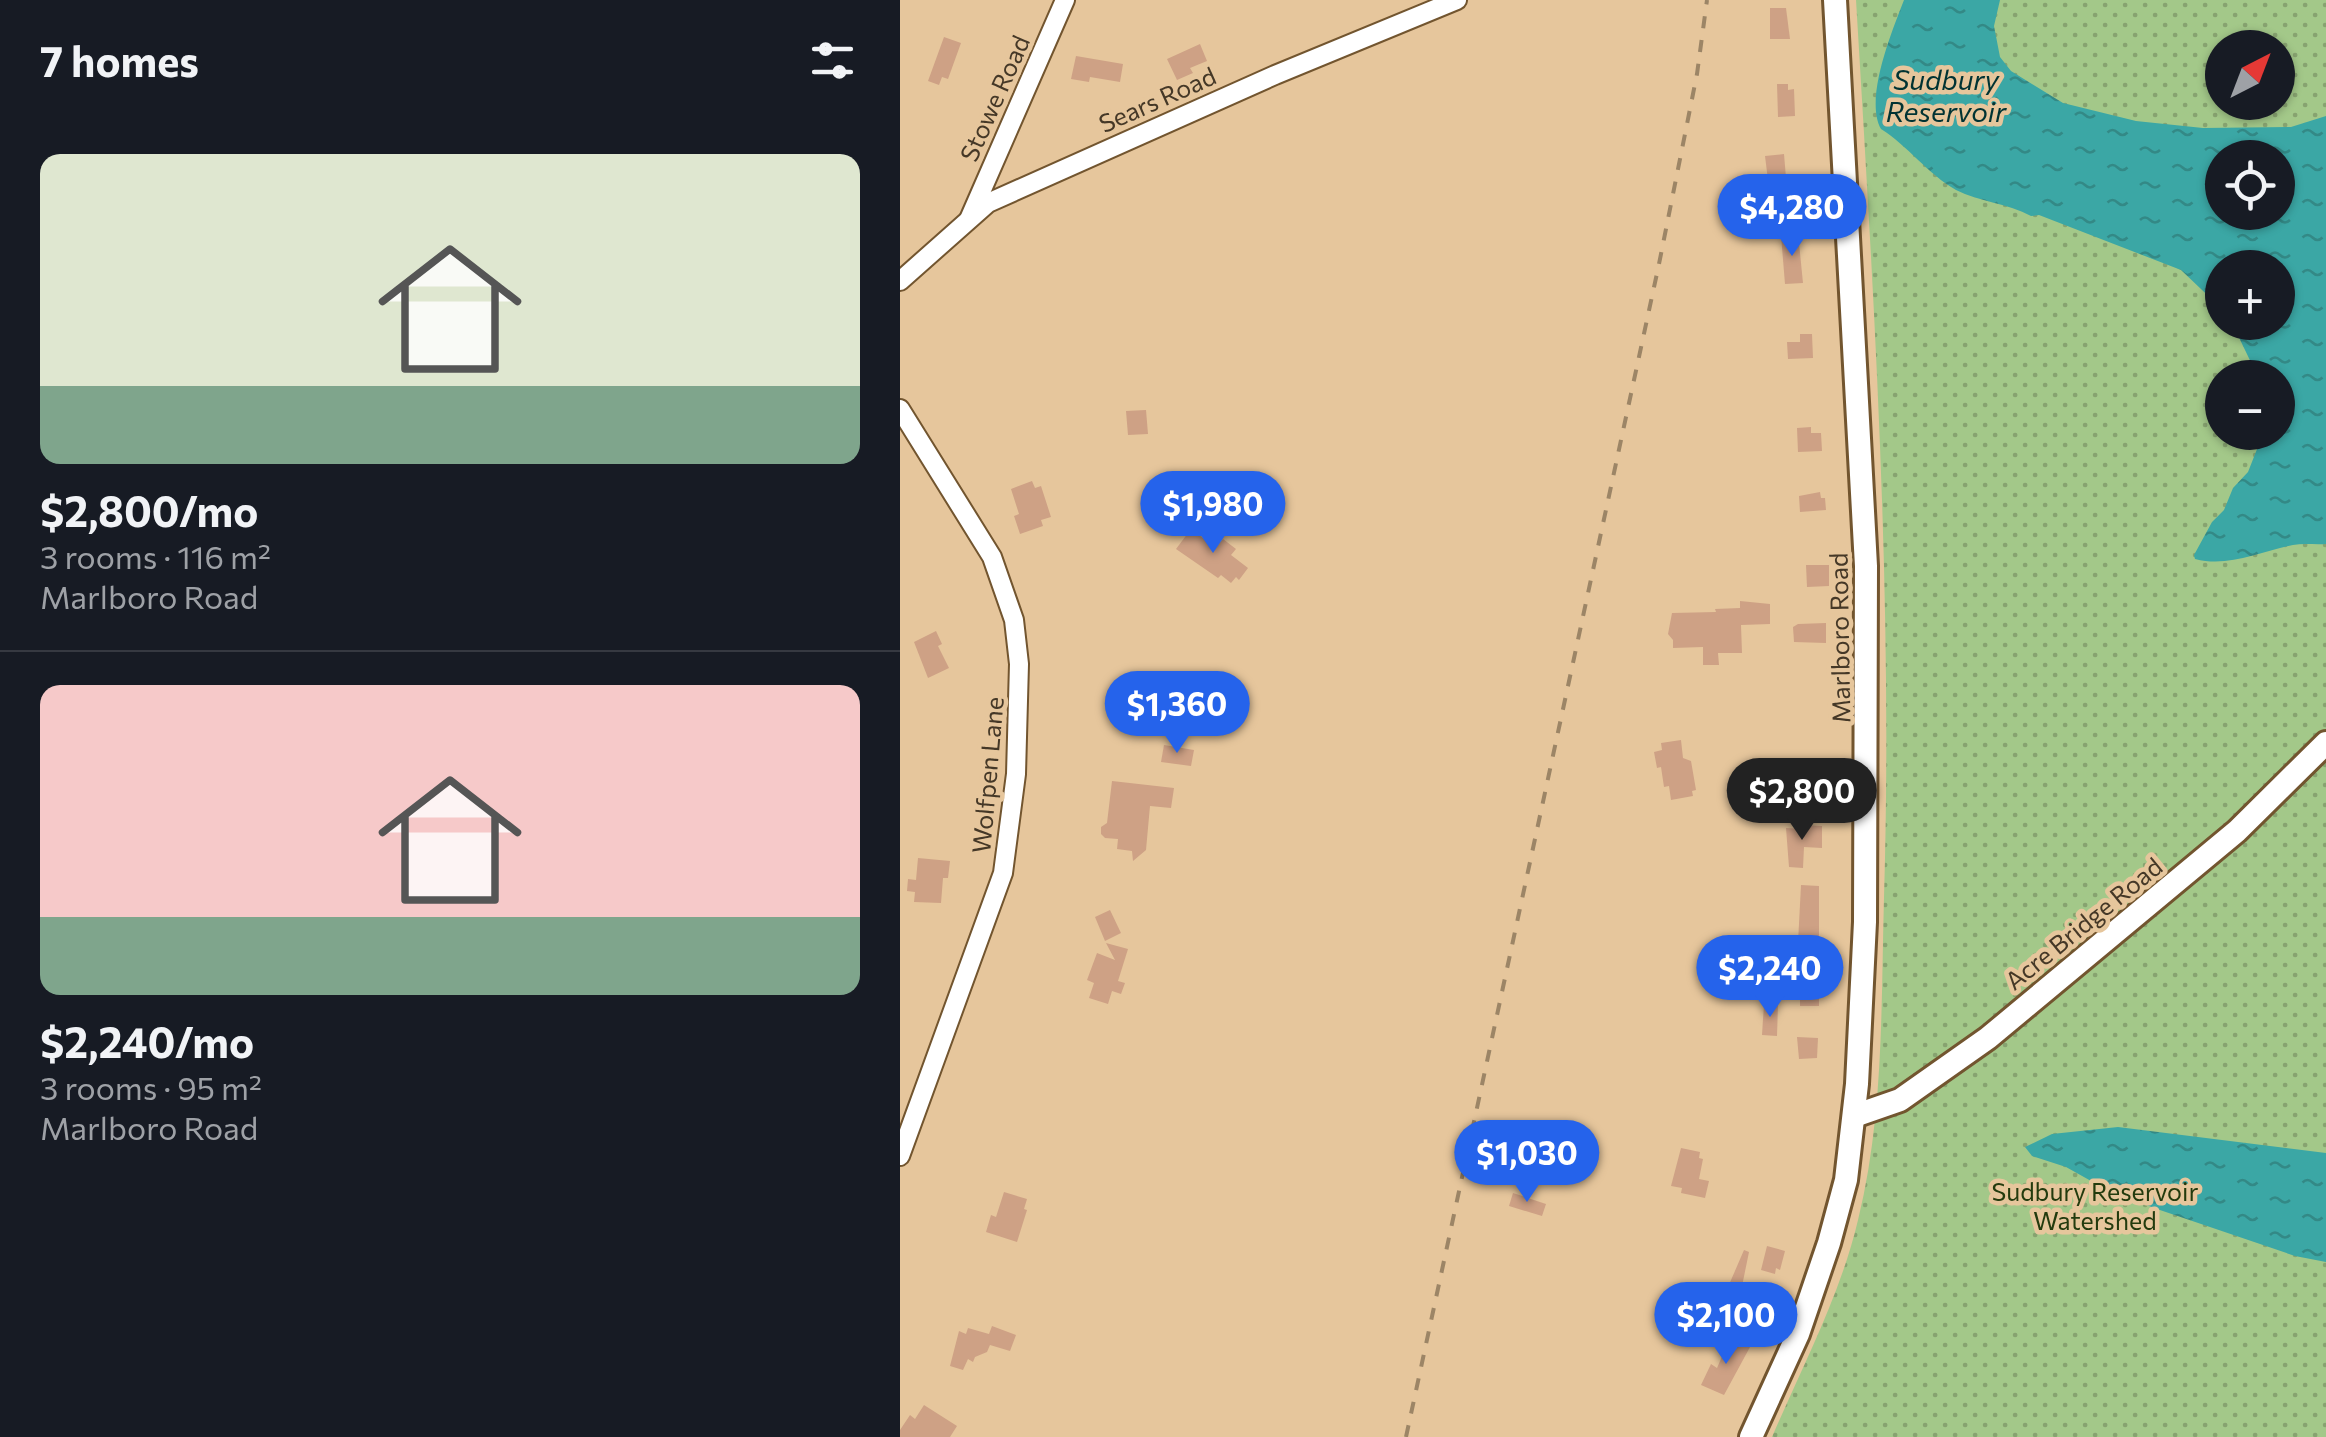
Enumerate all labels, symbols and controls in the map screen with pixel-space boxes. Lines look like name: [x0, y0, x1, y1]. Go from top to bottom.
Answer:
street label: Stowe Road: [953, 30, 1035, 166]
north arrow: [2205, 30, 2295, 120]
map controls: [2205, 30, 2295, 450]
icon: filters: [805, 33, 860, 88]
text: 7 homes: [40, 34, 199, 86]
street label: Sears Road: [1094, 60, 1220, 138]
water label: Sudbury Reservoir: [1886, 62, 2007, 128]
button: locate: [2205, 140, 2295, 230]
pin: $4,280: [1711, 174, 1873, 259]
text: $4,280: [1740, 186, 1844, 226]
icon: home: [360, 219, 540, 399]
button: +: [2205, 250, 2295, 340]
button: −: [2205, 360, 2295, 450]
pin: $1,980: [1132, 471, 1294, 556]
text: $1,980: [1162, 483, 1264, 523]
text: $2,800/mo: [40, 484, 258, 536]
text: 3 rooms · 116 m²: [40, 536, 271, 576]
street label: Marlboro Road: [1823, 553, 1855, 723]
text: Marlboro Road: [40, 576, 258, 616]
pin: $1,360: [1096, 671, 1258, 756]
text: $1,360: [1127, 683, 1227, 723]
street label: Wolfpen Lane: [965, 696, 1009, 854]
icon: home: [360, 750, 540, 930]
pin: $2,800: [1721, 758, 1883, 843]
text: $2,800: [1749, 770, 1855, 810]
street label: Acre Bridge Road: [1998, 851, 2168, 995]
pin: $2,240: [1689, 935, 1851, 1020]
text: $2,240: [1718, 947, 1822, 987]
text: $2,240/mo: [40, 1015, 254, 1067]
text: 3 rooms · 95 m²: [40, 1067, 262, 1107]
text: Marlboro Road: [40, 1107, 258, 1147]
pin: $1,030: [1446, 1120, 1608, 1205]
text: $1,030: [1476, 1132, 1578, 1172]
park label: Sudbury Reservoir Watershed: [1992, 1176, 2198, 1235]
pin: $2,100: [1645, 1282, 1807, 1367]
text: $2,100: [1676, 1294, 1776, 1334]

